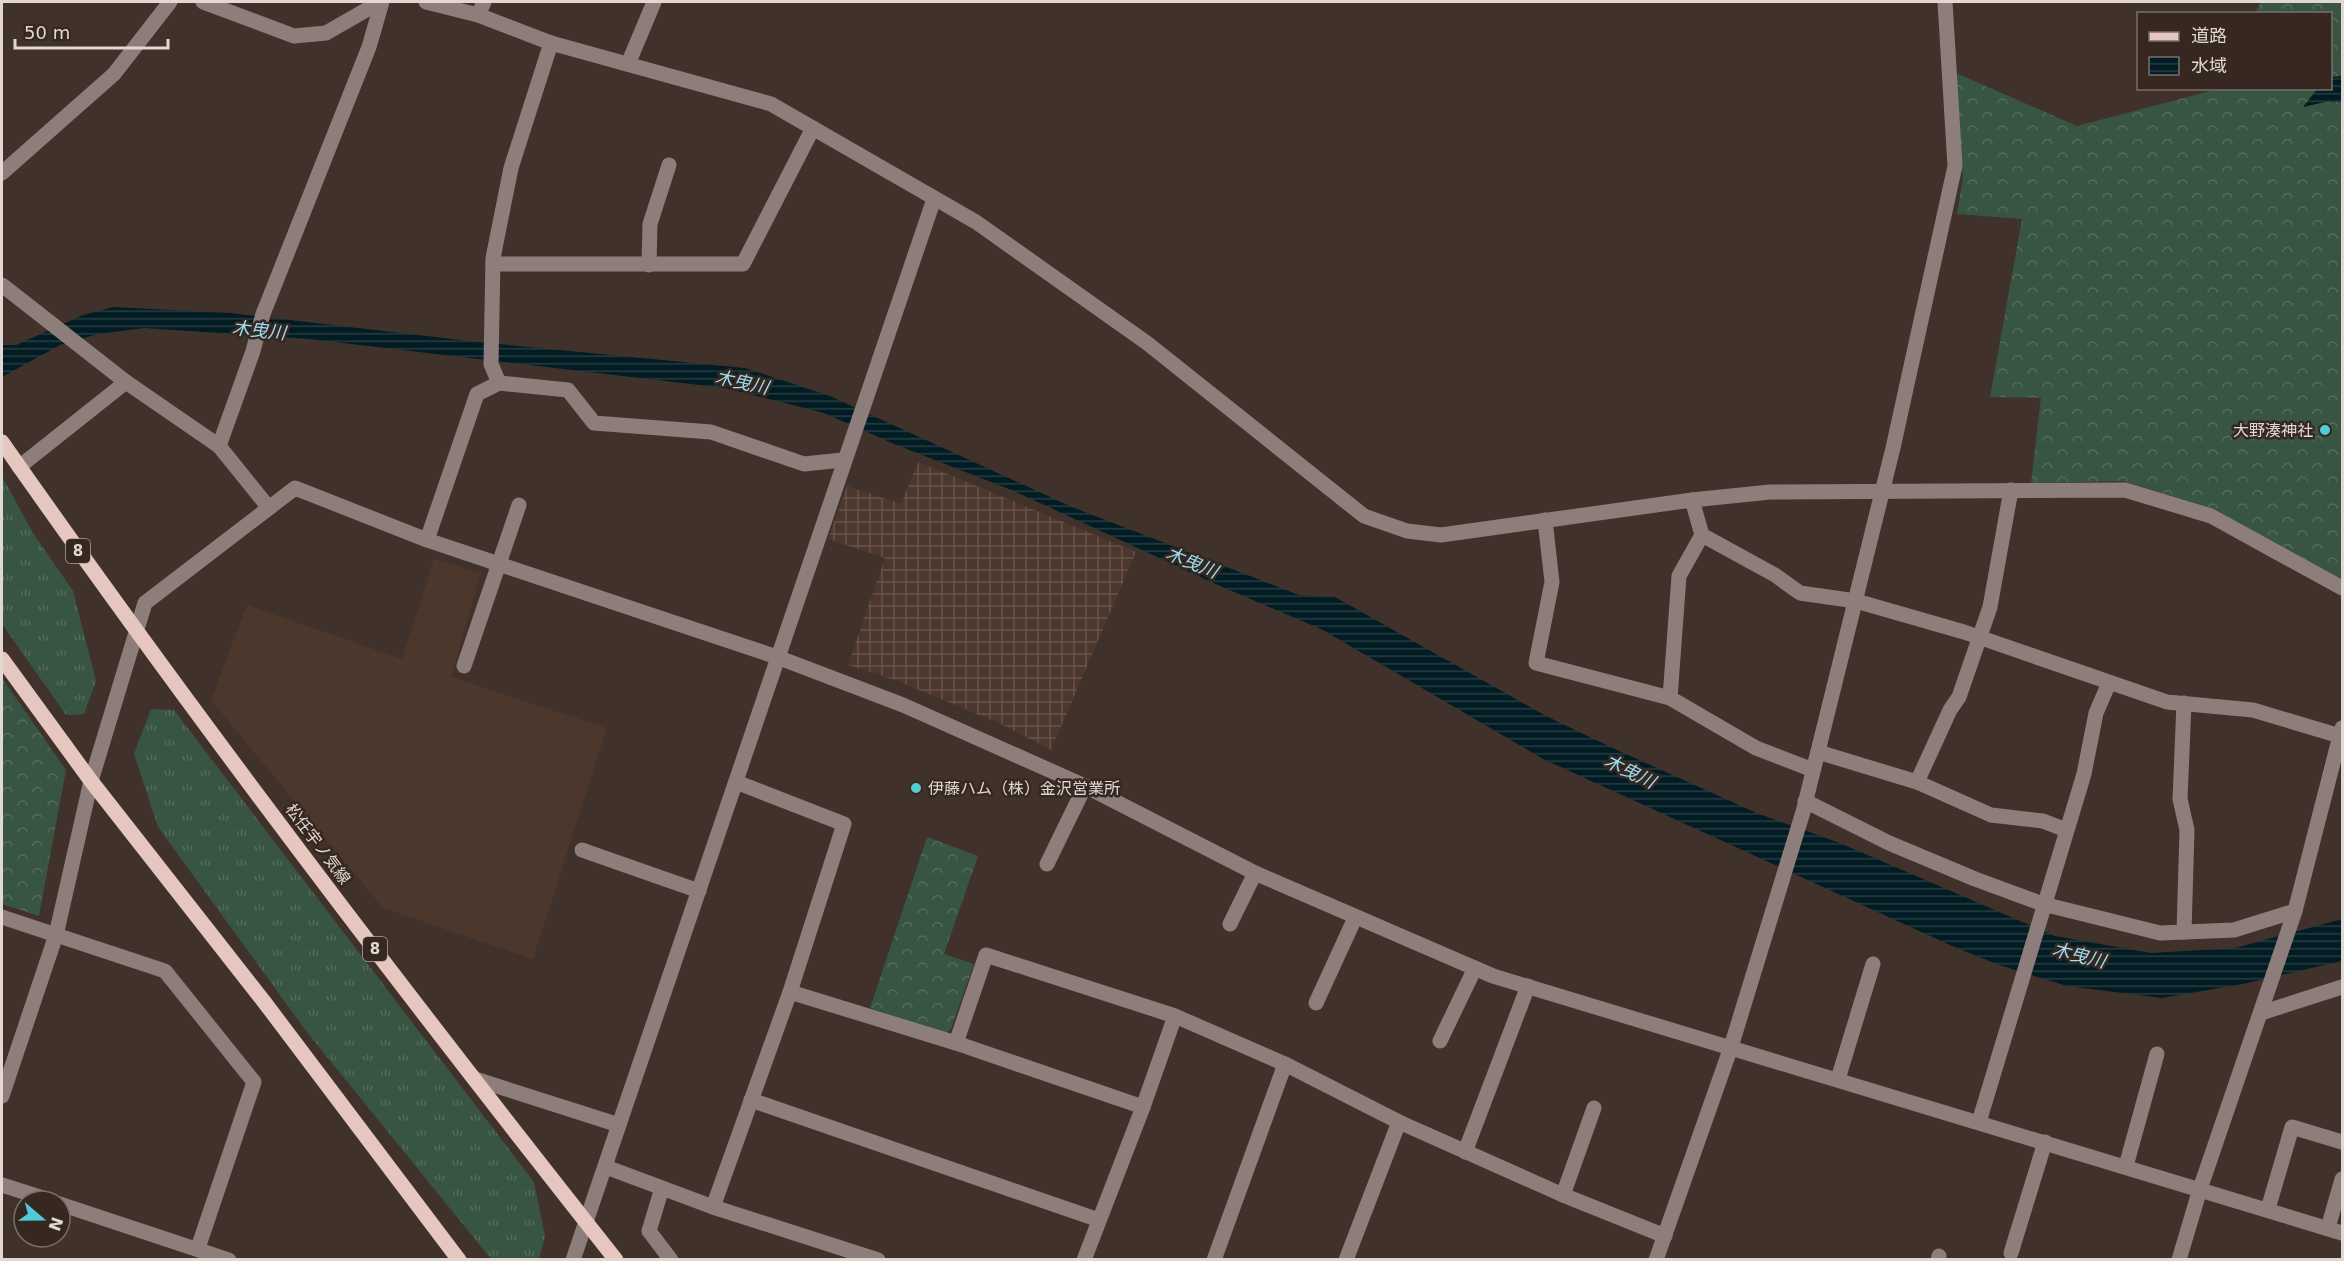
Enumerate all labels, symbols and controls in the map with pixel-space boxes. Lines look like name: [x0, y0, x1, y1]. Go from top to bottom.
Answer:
scale bar: [15, 12, 168, 50]
legend: [2137, 12, 2332, 90]
text: 50 m: [24, 22, 70, 43]
text: 道路: [2191, 25, 2227, 46]
text: 水域: [2191, 55, 2227, 76]
water label: 木曳川: [231, 317, 289, 343]
water label: 木曳川: [713, 366, 773, 398]
place label: 大野湊神社: [2233, 421, 2313, 440]
marker: 大野湊神社: [2318, 423, 2332, 437]
road number: 8: [66, 539, 90, 563]
water label: 木曳川: [1163, 542, 1223, 583]
water label: 木曳川: [1601, 750, 1661, 793]
place label: 伊藤ハム（株）金沢営業所: [928, 779, 1120, 798]
marker: 伊藤ハム（株）金沢営業所: [909, 781, 923, 795]
street label: 松任宇ノ気線: [282, 800, 354, 888]
road number: 8: [363, 937, 387, 961]
water label: 木曳川: [2050, 938, 2110, 972]
north arrow: [12, 1189, 72, 1249]
text: N: [44, 1214, 67, 1234]

